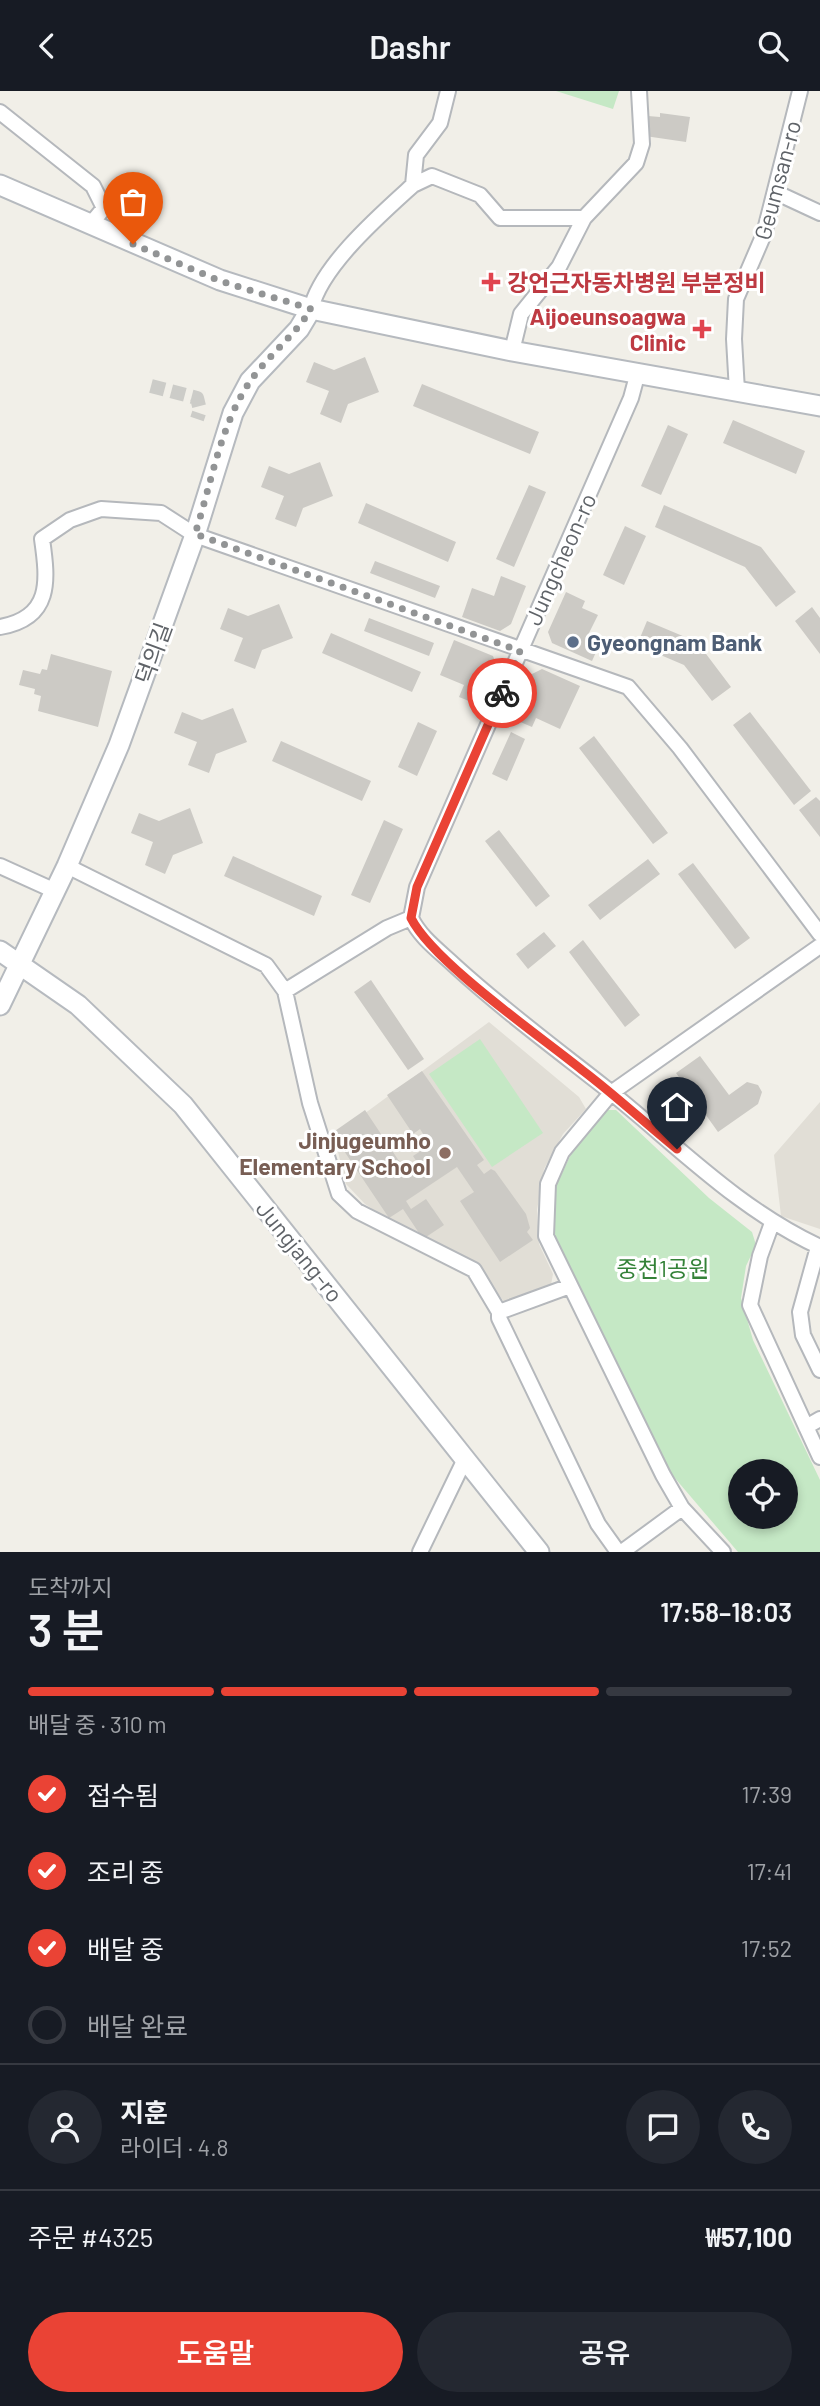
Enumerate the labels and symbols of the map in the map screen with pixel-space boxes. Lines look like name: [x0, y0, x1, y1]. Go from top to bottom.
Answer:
street label: Geumsan-ro: [748, 117, 806, 243]
pin: [103, 172, 163, 244]
place label: 강언근자동차병원 부분정비: [507, 268, 766, 296]
marker: 강언근자동차병원 부분정비: [481, 272, 501, 292]
place label: Aijoeunsoagwa Clinic: [530, 302, 686, 356]
marker: Aijoeunsoagwa Clinic: [692, 319, 712, 339]
street label: Jungcheon-ro: [518, 489, 602, 629]
street label: 덕의길: [129, 618, 177, 688]
place label: Gyeongnam Bank: [587, 628, 762, 656]
marker: Gyeongnam Bank: [565, 634, 581, 650]
courier: [467, 658, 537, 728]
pin: [647, 1077, 707, 1149]
place label: Jinjugeumho Elementary School: [239, 1126, 431, 1180]
marker: Jinjugeumho Elementary School: [437, 1145, 453, 1161]
street label: Jungjang-ro: [251, 1195, 349, 1307]
park label: 중천1공원: [617, 1254, 709, 1282]

